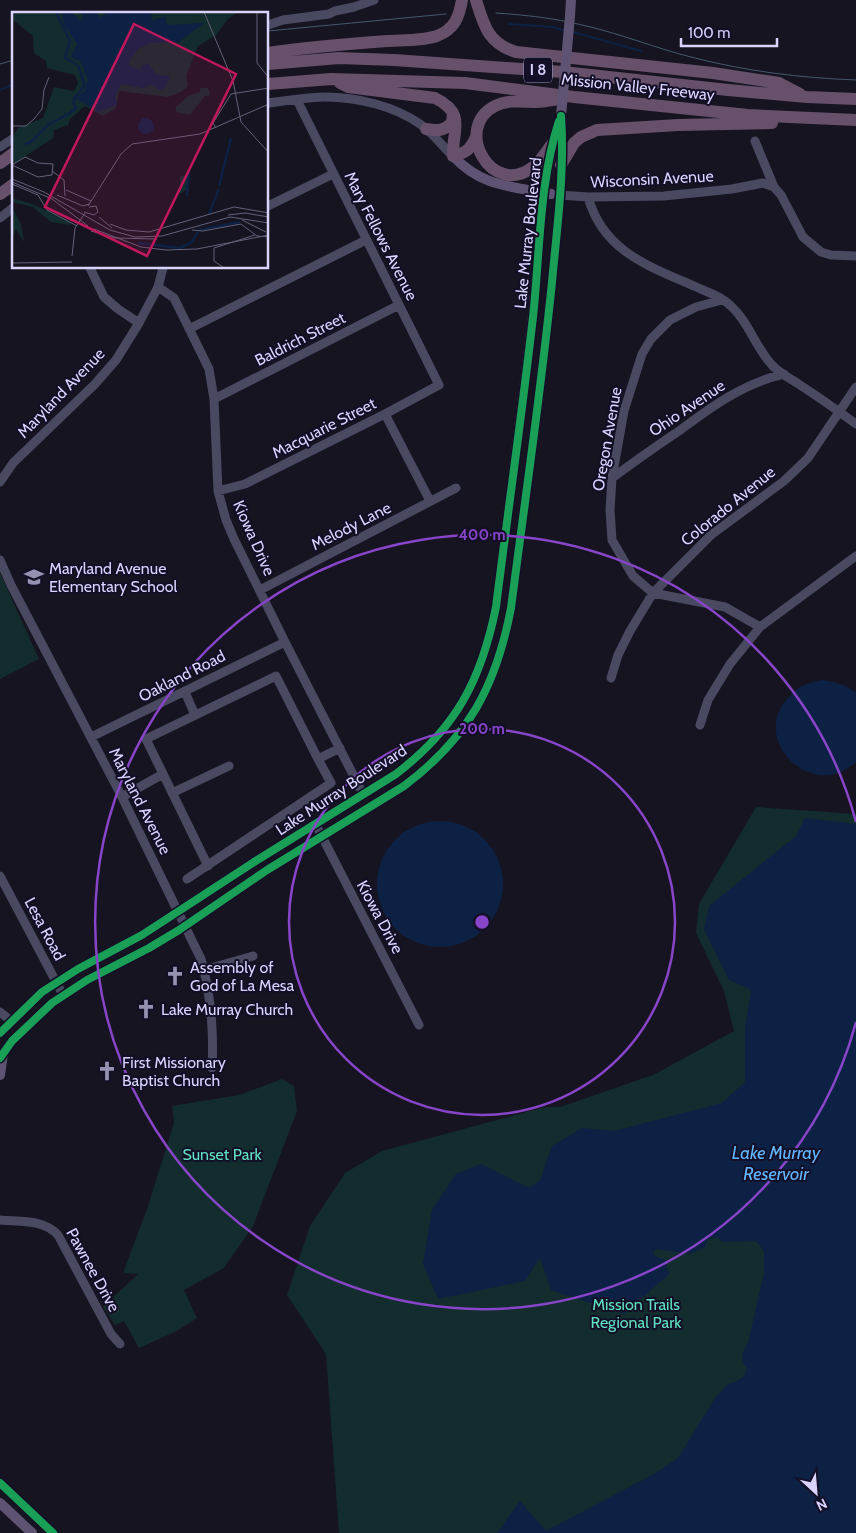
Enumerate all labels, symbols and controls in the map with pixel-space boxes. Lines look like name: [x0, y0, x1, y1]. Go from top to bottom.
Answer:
inset map: [12, 12, 269, 269]
scale bar: [681, 15, 777, 47]
text: 100 m: [688, 24, 730, 42]
road number: I 8: [524, 58, 552, 82]
street label: Mission Valley Freeway: [560, 69, 716, 105]
street label: Lake Murray Boulevard: [511, 156, 545, 310]
street label: Wisconsin Avenue: [590, 166, 714, 192]
street label: Mary Fellows Avenue: [340, 168, 422, 304]
street label: Baldrich Street: [252, 308, 349, 370]
street label: Maryland Avenue: [13, 344, 109, 442]
street label: Ohio Avenue: [645, 376, 729, 440]
street label: Oregon Avenue: [589, 386, 625, 492]
street label: Macquarie Street: [269, 393, 380, 462]
street label: Colorado Avenue: [677, 462, 779, 550]
street label: Kiowa Drive: [229, 497, 279, 579]
street label: Melody Lane: [308, 498, 394, 554]
text: 400 m: [459, 526, 505, 544]
place label: Maryland Avenue Elementary School: [49, 559, 177, 596]
school or university icon: Maryland Avenue Elementary School: [23, 566, 45, 588]
street label: Oakland Road: [136, 646, 228, 706]
text: 200 m: [459, 720, 505, 738]
street label: Lake Murray Boulevard: [272, 741, 410, 839]
street label: Maryland Avenue: [105, 744, 175, 858]
street label: Kiowa Drive: [353, 877, 407, 957]
street label: Lesa Road: [20, 894, 70, 964]
centre of rings: [473, 913, 491, 931]
place label: Assembly of God of La Mesa: [190, 958, 294, 995]
church icon: Assembly of God of La Mesa: [164, 965, 186, 987]
church icon: Lake Murray Church: [135, 998, 157, 1020]
place label: Lake Murray Church: [161, 1000, 293, 1019]
place label: First Missionary Baptist Church: [122, 1053, 226, 1090]
church icon: First Missionary Baptist Church: [96, 1060, 118, 1082]
water label: Lake Murray Reservoir: [732, 1142, 821, 1185]
park label: Sunset Park: [182, 1145, 262, 1164]
street label: Pawnee Drive: [62, 1225, 124, 1315]
park label: Mission Trails Regional Park: [591, 1295, 682, 1332]
north arrow: [791, 1468, 841, 1518]
text: N: [813, 1494, 830, 1515]

